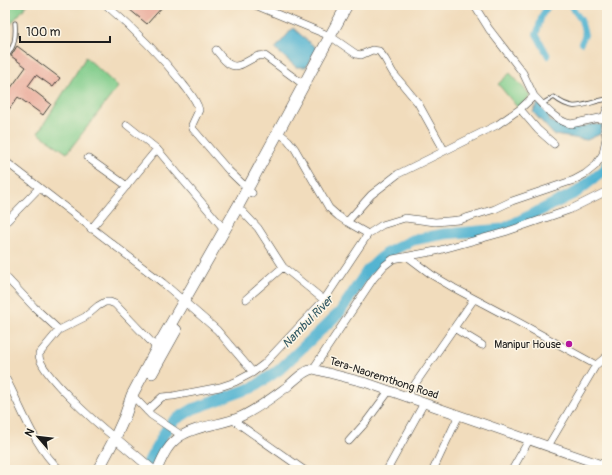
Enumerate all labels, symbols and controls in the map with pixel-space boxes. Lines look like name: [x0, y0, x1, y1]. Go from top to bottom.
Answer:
scale bar: [20, 18, 110, 44]
text: 100 m: [26, 25, 61, 40]
water label: Nambul River: [279, 292, 338, 351]
place label: Manipur House: [494, 338, 562, 351]
marker: Manipur House: [564, 339, 574, 349]
street label: Tera-Naoremthong Road: [328, 354, 440, 402]
north arrow: [18, 417, 58, 457]
text: N: [22, 426, 37, 439]

